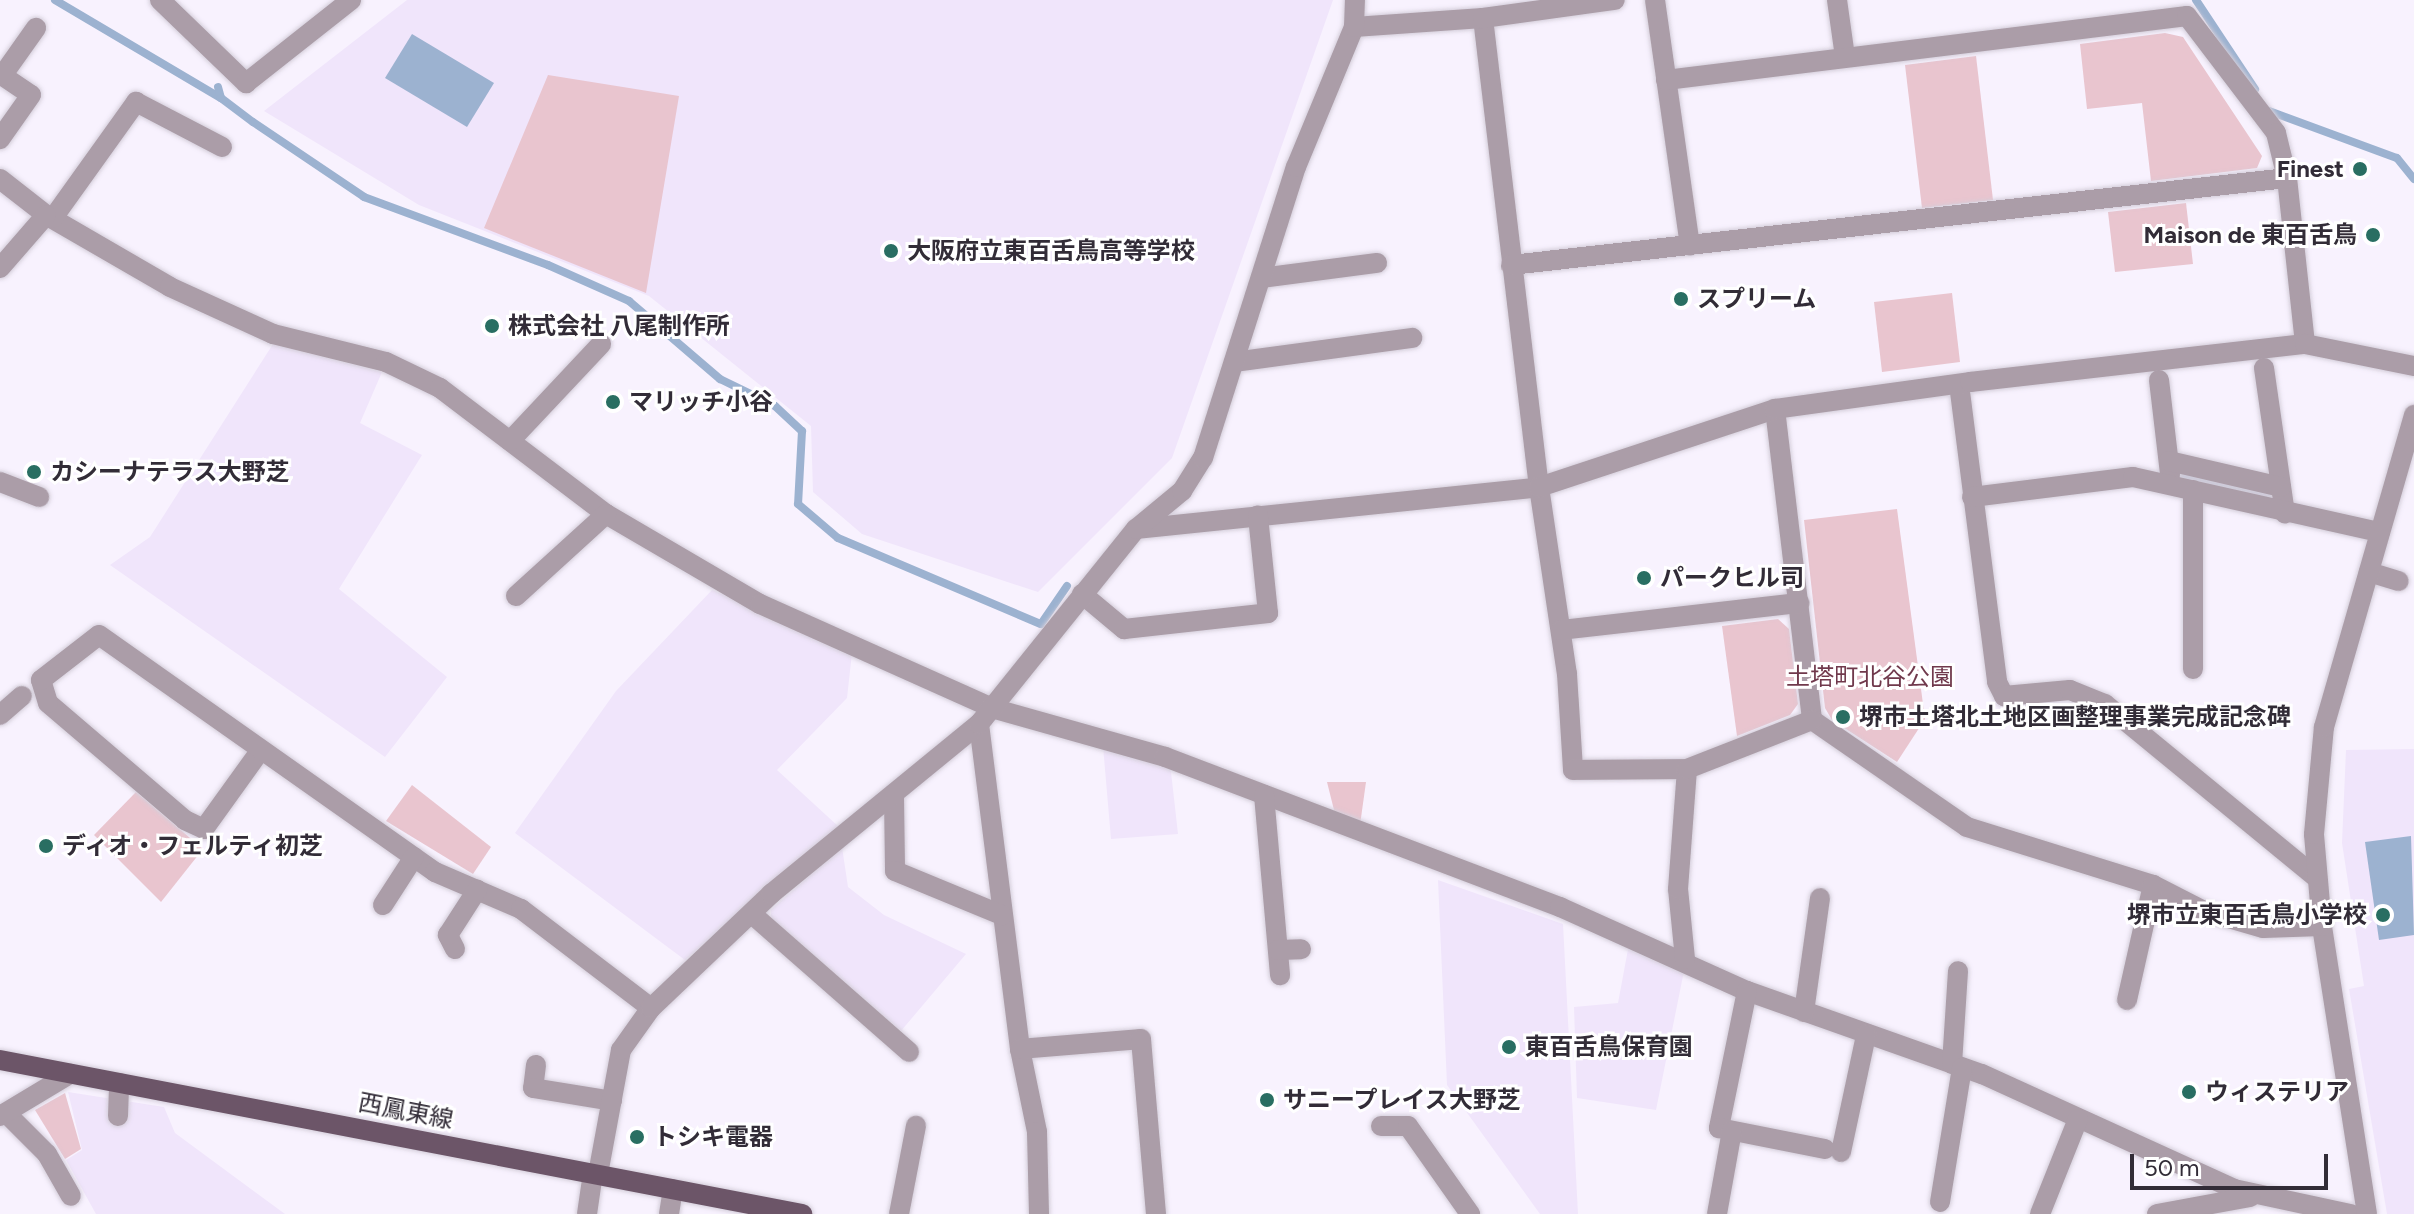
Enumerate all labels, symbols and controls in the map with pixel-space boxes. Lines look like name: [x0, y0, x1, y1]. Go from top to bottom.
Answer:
place label: Finest: [2277, 155, 2344, 183]
marker: Finest: [2351, 160, 2369, 178]
place label: Maison de 東百舌鳥: [2144, 221, 2357, 249]
marker: Maison de 東百舌鳥: [2364, 226, 2382, 244]
place label: 大阪府立東百舌鳥高等学校: [907, 237, 1195, 265]
marker: 大阪府立東百舌鳥高等学校: [882, 242, 900, 260]
place label: スプリーム: [1697, 285, 1817, 313]
marker: スプリーム: [1672, 290, 1690, 308]
place label: 株式会社 八尾制作所: [508, 312, 730, 340]
marker: 株式会社 八尾制作所: [483, 317, 501, 335]
place label: マリッチ小谷: [629, 388, 773, 416]
marker: マリッチ小谷: [604, 393, 622, 411]
place label: カシーナテラス大野芝: [50, 458, 290, 486]
marker: カシーナテラス大野芝: [25, 463, 43, 481]
place label: パークヒル司: [1660, 564, 1804, 592]
marker: パークヒル司: [1635, 569, 1653, 587]
park label: 土塔町北谷公園: [1786, 663, 1954, 691]
place label: 堺市土塔北土地区画整理事業完成記念碑: [1859, 703, 2291, 731]
marker: 堺市土塔北土地区画整理事業完成記念碑: [1834, 708, 1852, 726]
place label: ディオ・フェルティ初芝: [62, 832, 326, 860]
marker: ディオ・フェルティ初芝: [37, 837, 55, 855]
place label: 堺市立東百舌鳥小学校: [2127, 901, 2367, 929]
marker: 堺市立東百舌鳥小学校: [2374, 906, 2392, 924]
place label: 東百舌鳥保育園: [1525, 1033, 1693, 1061]
marker: 東百舌鳥保育園: [1500, 1038, 1518, 1056]
place label: ウィステリア: [2205, 1078, 2349, 1106]
marker: ウィステリア: [2180, 1083, 2198, 1101]
place label: サニープレイス大野芝: [1283, 1086, 1523, 1114]
street label: 西鳳東線: [356, 1088, 456, 1134]
marker: サニープレイス大野芝: [1258, 1091, 1276, 1109]
place label: トシキ電器: [653, 1123, 773, 1151]
marker: トシキ電器: [628, 1128, 646, 1146]
scale bar: [2134, 1138, 2332, 1188]
text: 50 m: [2144, 1153, 2200, 1182]

